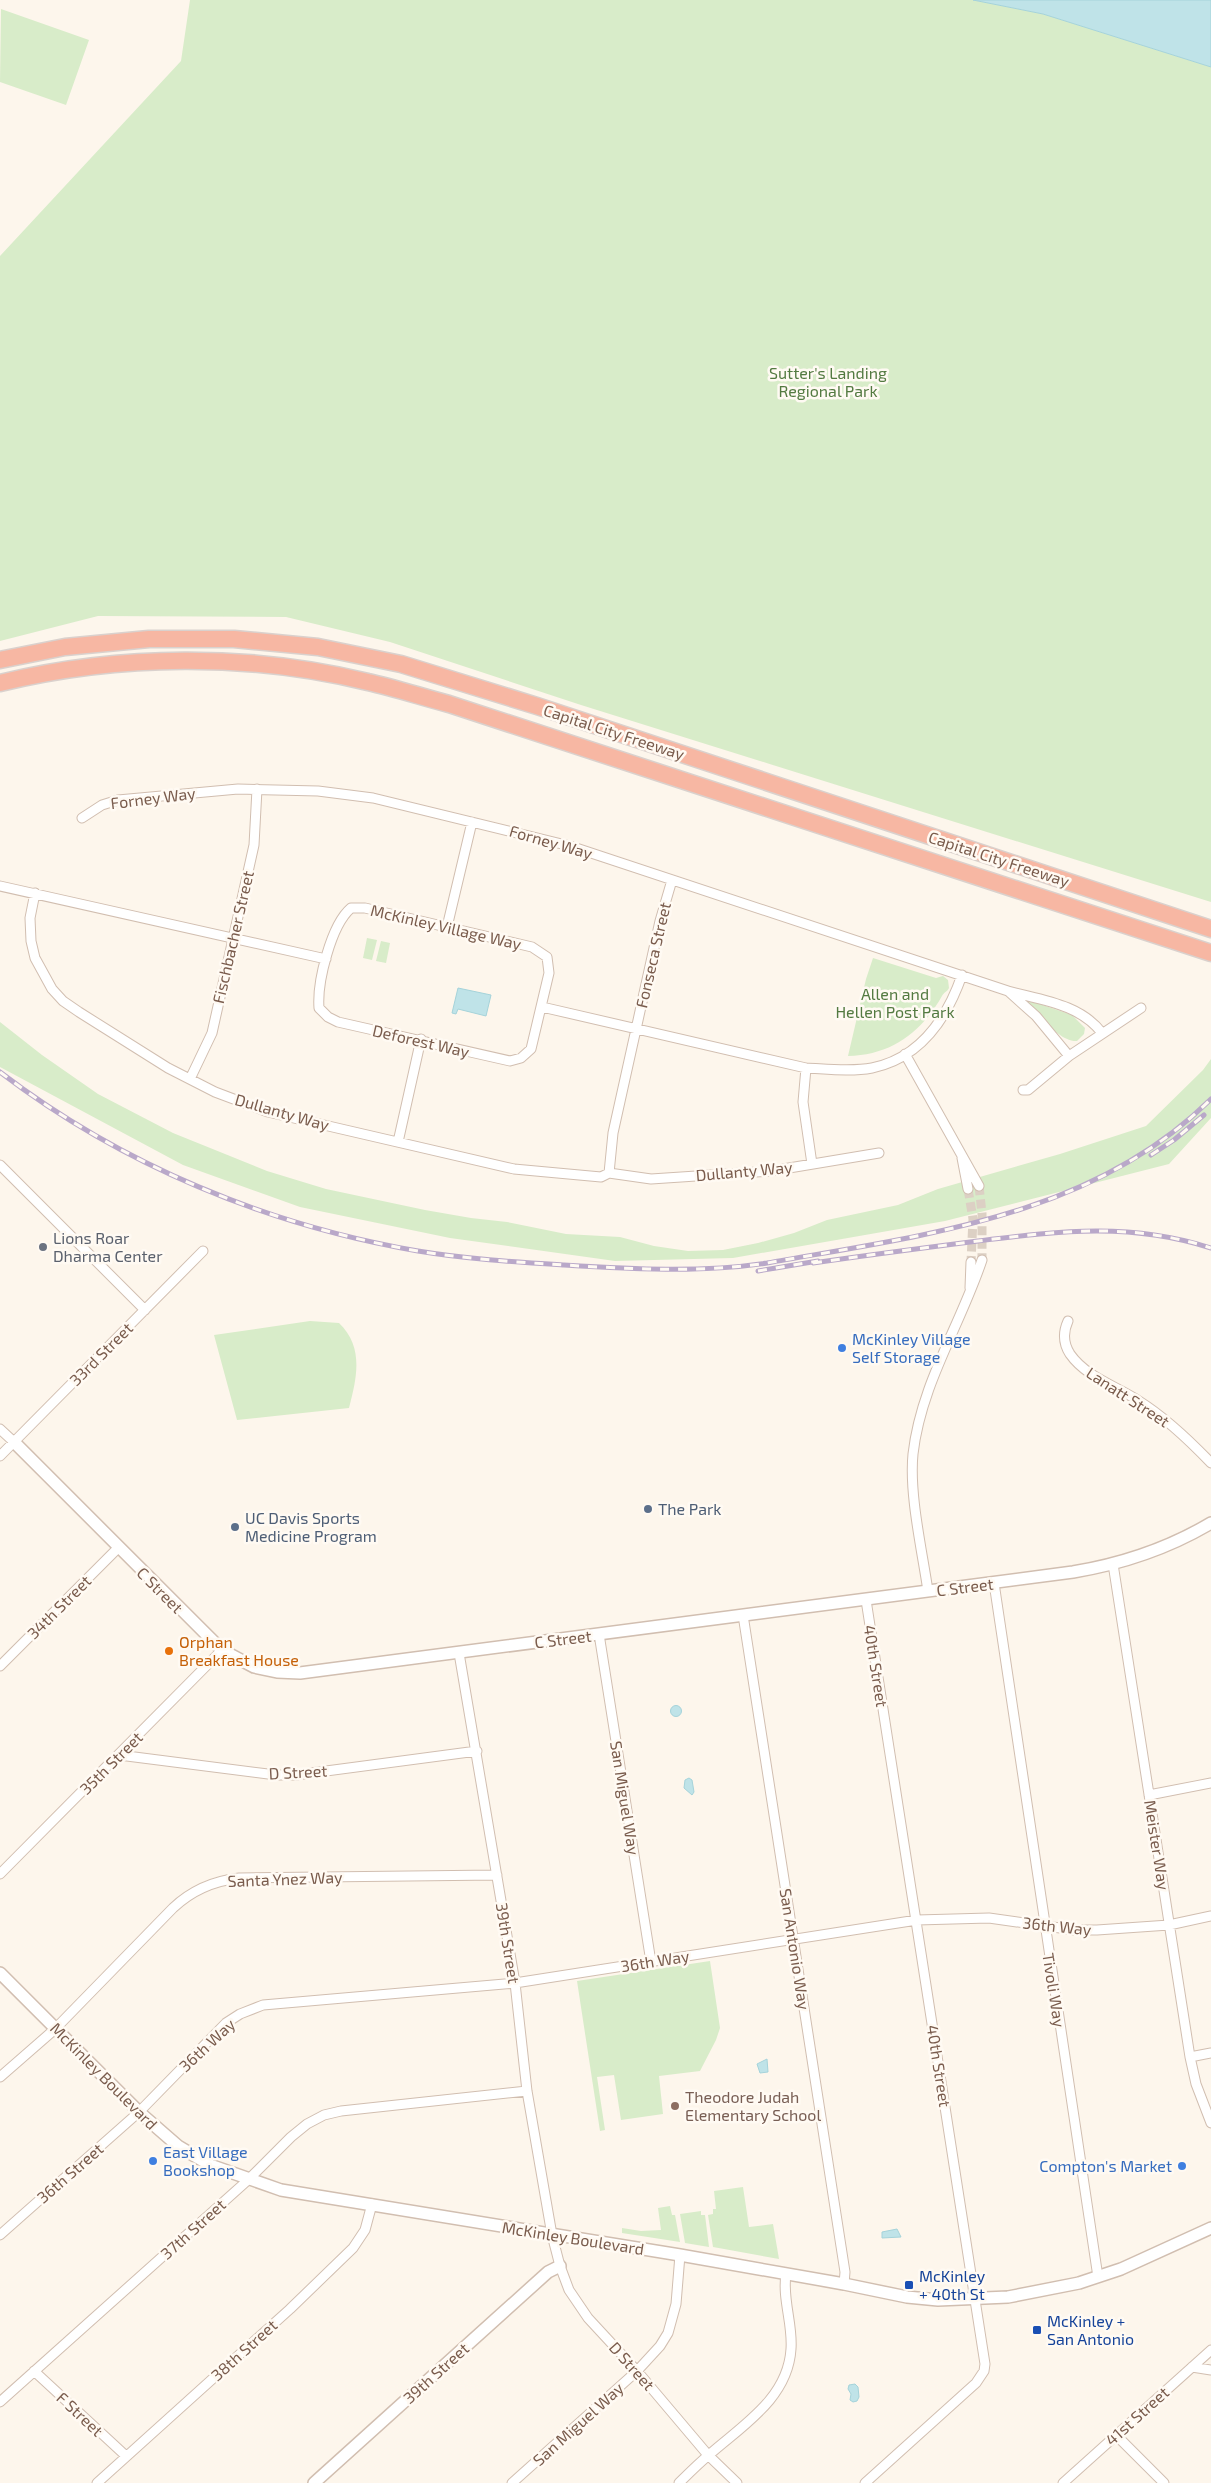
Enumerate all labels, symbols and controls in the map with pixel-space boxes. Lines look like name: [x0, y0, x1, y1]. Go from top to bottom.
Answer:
park label: Sutter's Landing Regional Park: [769, 363, 887, 400]
street label: Capital City Freeway: [541, 700, 687, 763]
street label: Forney Way: [109, 783, 197, 812]
street label: Forney Way: [507, 821, 595, 863]
street label: Capital City Freeway: [926, 827, 1072, 890]
street label: Fischbacher Street: [208, 869, 257, 1005]
street label: McKinley Village Way: [369, 900, 524, 953]
street label: Fonseca Street: [631, 900, 674, 1010]
park label: Allen and Hellen Post Park: [835, 984, 955, 1021]
street label: Deforest Way: [371, 1020, 472, 1061]
street label: Dullanty Way: [233, 1089, 332, 1134]
street label: Dullanty Way: [695, 1157, 794, 1184]
place label: Lions Roar Dharma Center: [53, 1228, 163, 1265]
marker: Lions Roar Dharma Center: [37, 1241, 49, 1253]
street label: 33rd Street: [65, 1318, 136, 1389]
place label: McKinley Village Self Storage: [852, 1329, 971, 1366]
marker: McKinley Village Self Storage: [836, 1342, 848, 1354]
street label: Lanatt Street: [1083, 1363, 1173, 1431]
place label: The Park: [658, 1499, 721, 1518]
marker: The Park: [642, 1503, 654, 1515]
place label: UC Davis Sports Medicine Program: [245, 1508, 377, 1545]
marker: UC Davis Sports Medicine Program: [229, 1521, 241, 1533]
street label: C Street: [133, 1563, 187, 1617]
street label: 34th Street: [23, 1571, 94, 1642]
street label: C Street: [935, 1574, 994, 1599]
street label: 40th Street: [861, 1623, 892, 1708]
street label: C Street: [533, 1626, 592, 1651]
place label: Orphan Breakfast House: [179, 1632, 299, 1669]
marker: Orphan Breakfast House: [163, 1645, 175, 1657]
street label: 35th Street: [75, 1727, 146, 1798]
street label: San Miguel Way: [607, 1740, 644, 1857]
street label: D Street: [268, 1760, 328, 1783]
street label: Meister Way: [1141, 1798, 1174, 1892]
street label: Santa Ynez Way: [227, 1867, 343, 1890]
street label: San Antonio Way: [777, 1887, 815, 2011]
street label: 39th Street: [493, 1901, 524, 1985]
street label: 36th Way: [1022, 1912, 1093, 1939]
street label: 36th Way: [619, 1946, 691, 1975]
street label: Tivoli Way: [1039, 1951, 1070, 2029]
street label: 36th Way: [175, 2014, 239, 2075]
street label: McKinley Boulevard: [47, 2018, 162, 2133]
street label: 40th Street: [924, 2023, 955, 2108]
place label: Theodore Judah Elementary School: [685, 2087, 821, 2124]
marker: Theodore Judah Elementary School: [669, 2100, 681, 2112]
street label: 36th Street: [33, 2139, 107, 2207]
place label: East Village Bookshop: [163, 2142, 248, 2179]
marker: East Village Bookshop: [147, 2155, 159, 2167]
place label: Compton's Market: [1039, 2156, 1172, 2175]
marker: Compton's Market: [1176, 2160, 1188, 2172]
street label: 37th Street: [156, 2195, 229, 2263]
street label: McKinley Boulevard: [501, 2217, 645, 2258]
place label: McKinley + 40th St: [919, 2266, 986, 2303]
marker: McKinley + 40th St: [903, 2279, 915, 2291]
place label: McKinley + San Antonio: [1047, 2311, 1134, 2348]
street label: 38th Street: [207, 2315, 281, 2384]
marker: McKinley + San Antonio: [1031, 2324, 1043, 2336]
street label: 39th Street: [399, 2338, 472, 2407]
street label: D Street: [606, 2338, 659, 2394]
street label: San Miguel Way: [529, 2378, 627, 2469]
street label: 41st Street: [1101, 2382, 1172, 2449]
street label: F Street: [53, 2387, 107, 2440]

